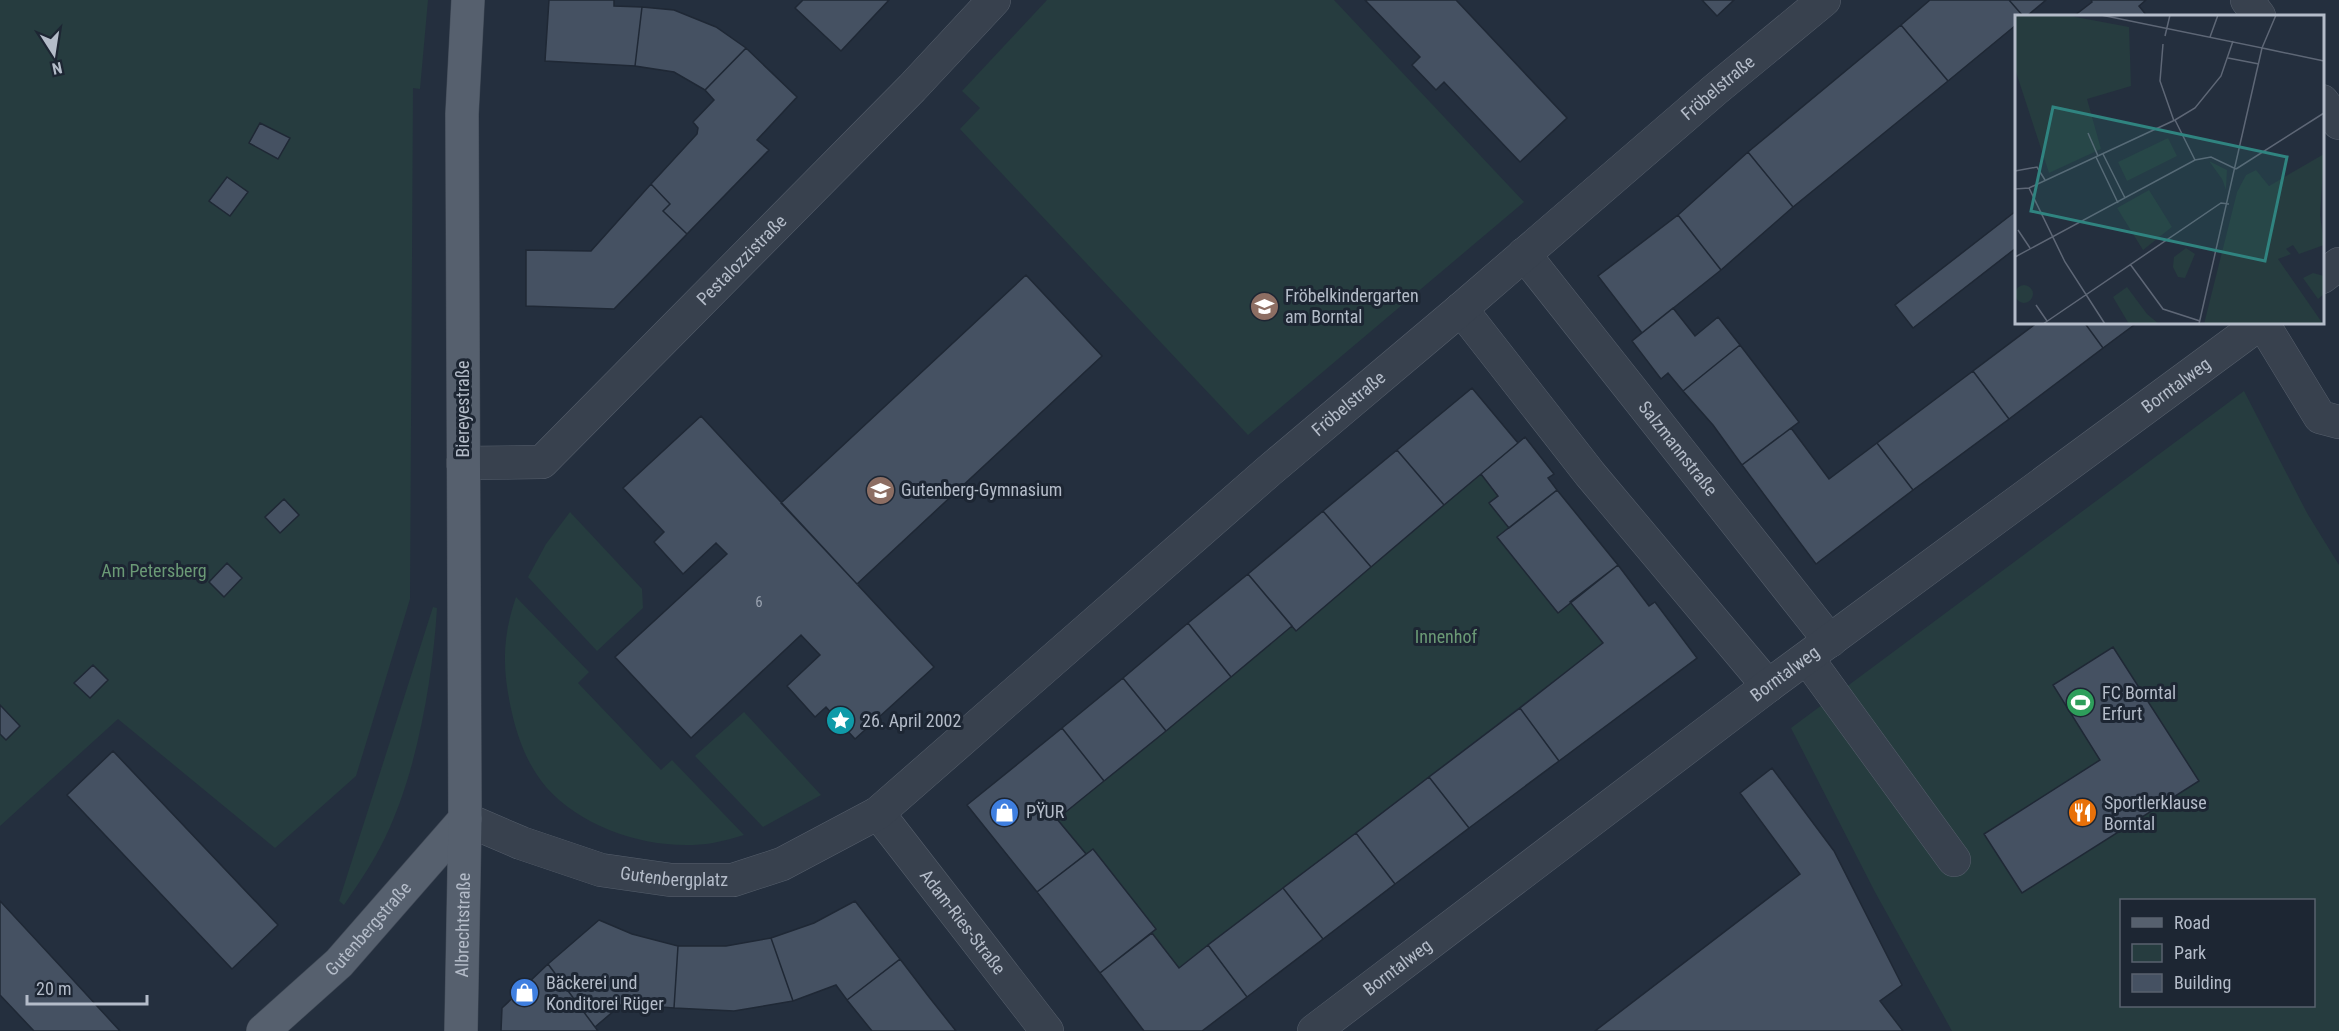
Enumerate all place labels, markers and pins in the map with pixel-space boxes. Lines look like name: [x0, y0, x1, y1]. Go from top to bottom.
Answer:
place label: Fröbelkindergarten am Borntal: [1285, 285, 1419, 327]
school or university icon: Fröbelkindergarten am Borntal: [1248, 290, 1280, 322]
school or university icon: Gutenberg-Gymnasium: [864, 474, 896, 506]
place label: Gutenberg-Gymnasium: [901, 479, 1062, 500]
place label: FC Borntal Erfurt: [2102, 682, 2176, 724]
sports icon: FC Borntal Erfurt: [2065, 687, 2097, 719]
place icon: 26. April 2002: [825, 705, 857, 737]
place label: 26. April 2002: [862, 710, 961, 731]
place label: Sportlerklause Borntal: [2104, 792, 2207, 834]
shop icon: PŸUR: [989, 796, 1021, 828]
restaurant icon: Sportlerklause Borntal: [2067, 797, 2099, 829]
place label: PŸUR: [1026, 801, 1065, 822]
place label: Bäckerei und Konditorei Rüger: [546, 972, 664, 1014]
shop icon: Bäckerei und Konditorei Rüger: [509, 977, 541, 1009]

